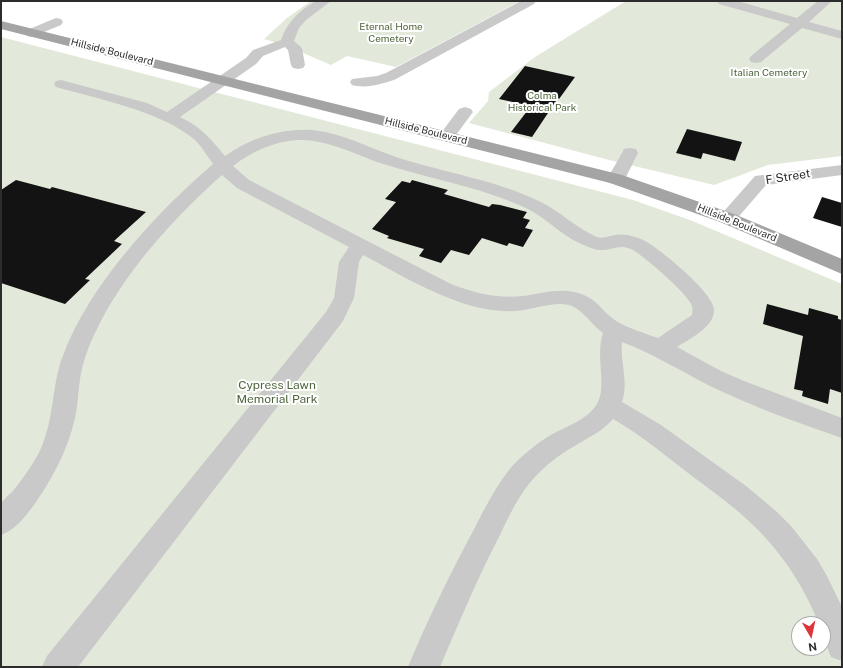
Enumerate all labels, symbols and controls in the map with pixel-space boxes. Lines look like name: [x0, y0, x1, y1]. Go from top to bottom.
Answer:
park label: Eternal Home Cemetery: [359, 21, 423, 44]
street label: Hillside Boulevard: [70, 36, 154, 68]
park label: Italian Cemetery: [731, 67, 807, 79]
park label: Colma Historical Park: [508, 90, 576, 114]
street label: Hillside Boulevard: [384, 115, 468, 147]
street label: F Street: [765, 166, 811, 188]
street label: Hillside Boulevard: [696, 202, 778, 244]
park label: Cypress Lawn Memorial Park: [237, 378, 317, 406]
north arrow: [791, 616, 831, 656]
text: N: [808, 640, 818, 653]

